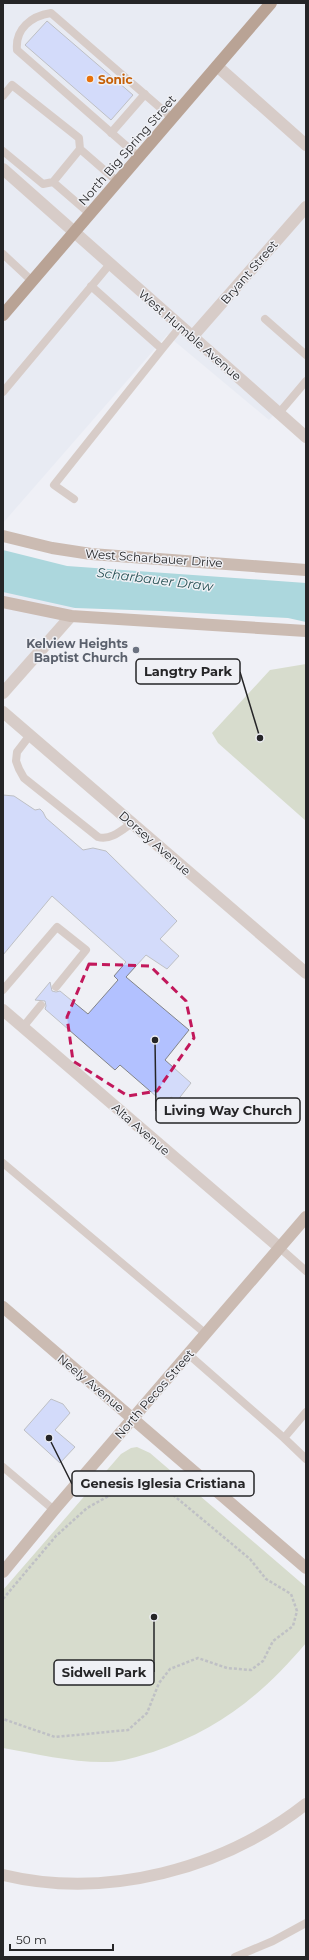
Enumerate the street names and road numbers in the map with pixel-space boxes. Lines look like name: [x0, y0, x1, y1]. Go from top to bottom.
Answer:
street label: North Big Spring Street: [75, 92, 179, 208]
street label: Bryant Street: [217, 237, 281, 307]
street label: West Humble Avenue: [135, 286, 245, 384]
street label: West Scharbauer Drive: [85, 546, 223, 570]
street label: Dorsey Avenue: [116, 808, 194, 878]
street label: Alta Avenue: [109, 1100, 173, 1158]
street label: North Pecos Street: [111, 1346, 197, 1442]
street label: Neely Avenue: [55, 1351, 127, 1415]

